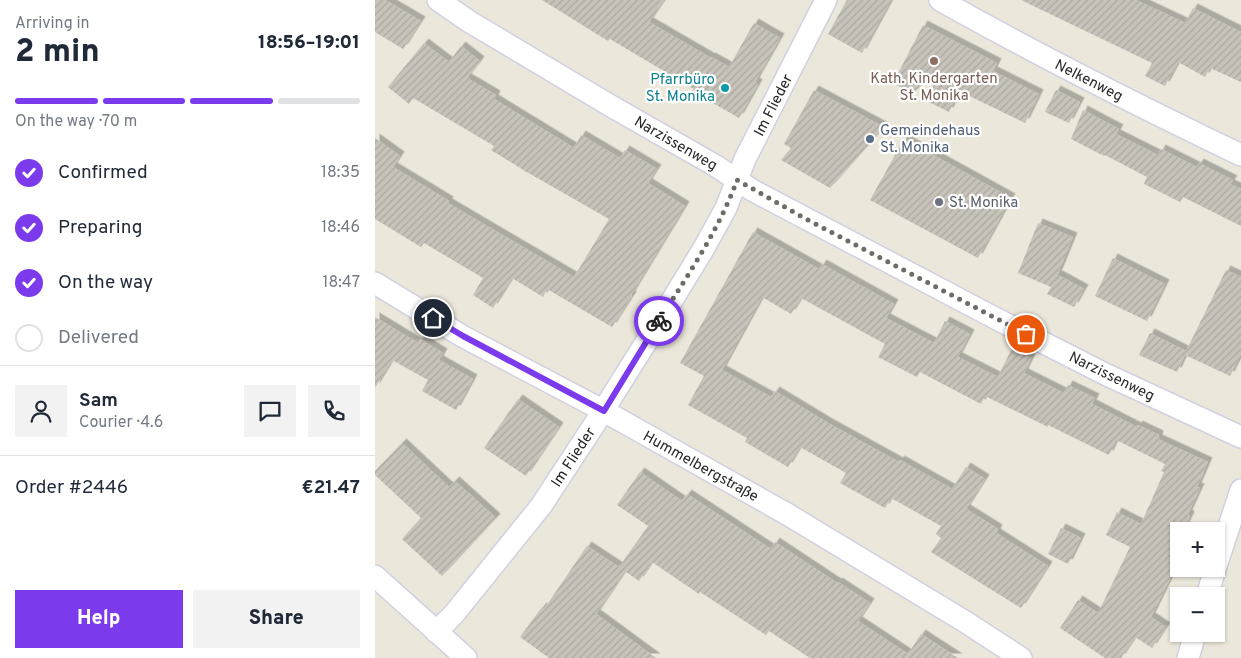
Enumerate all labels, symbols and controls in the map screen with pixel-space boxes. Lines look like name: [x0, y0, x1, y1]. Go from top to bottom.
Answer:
text: Arriving in: [15, 14, 90, 34]
text: 18:56–19:01: [258, 31, 360, 55]
text: 2 min: [15, 33, 100, 73]
marker: Kath. Kindergarten St. Monika: [928, 55, 940, 67]
street label: Nelkenweg: [1051, 56, 1126, 107]
place label: Kath. Kindergarten St. Monika: [870, 70, 998, 106]
place label: Pfarrbüro St. Monika: [646, 71, 715, 107]
street label: Im Flieder: [751, 71, 798, 140]
marker: Pfarrbüro St. Monika: [719, 82, 731, 94]
text: On the way · 70 m: [15, 112, 137, 132]
street label: Narzissenweg: [630, 113, 720, 176]
place label: Gemeindehaus St. Monika: [880, 122, 980, 158]
marker: Gemeindehaus St. Monika: [864, 133, 876, 145]
icon: check: [15, 159, 43, 187]
text: Confirmed: [58, 161, 148, 185]
text: 18:35: [321, 163, 360, 183]
place label: St. Monika: [949, 194, 1018, 213]
marker: St. Monika: [933, 196, 945, 208]
icon: check: [15, 214, 43, 242]
text: Preparing: [58, 216, 142, 240]
text: 18:46: [321, 218, 360, 238]
icon: check: [15, 269, 43, 297]
text: On the way: [58, 271, 153, 295]
text: 18:47: [323, 273, 360, 293]
courier: [634, 296, 684, 346]
pin: [412, 297, 454, 339]
icon: home: [419, 304, 447, 332]
icon: bike: [645, 307, 673, 335]
pin: [1005, 313, 1047, 355]
icon: bag: [1012, 320, 1040, 348]
text: Delivered: [58, 326, 139, 350]
street label: Narzissenweg: [1065, 348, 1157, 406]
button: person: [15, 385, 67, 437]
button: chat: [244, 385, 296, 437]
button: phone: [308, 385, 360, 437]
text: Sam: [79, 389, 118, 413]
text: Courier · 4.6: [79, 413, 163, 433]
street label: Im Flieder: [548, 424, 601, 491]
street label: Hummelbergstraße: [639, 428, 761, 507]
text: Order #2446: [15, 476, 128, 500]
text: €21.47: [302, 476, 360, 500]
map controls: [1170, 522, 1225, 642]
button: +: [1170, 522, 1225, 577]
button: −: [1170, 587, 1225, 642]
button: Help: [15, 590, 183, 648]
button: Share: [193, 590, 360, 648]

